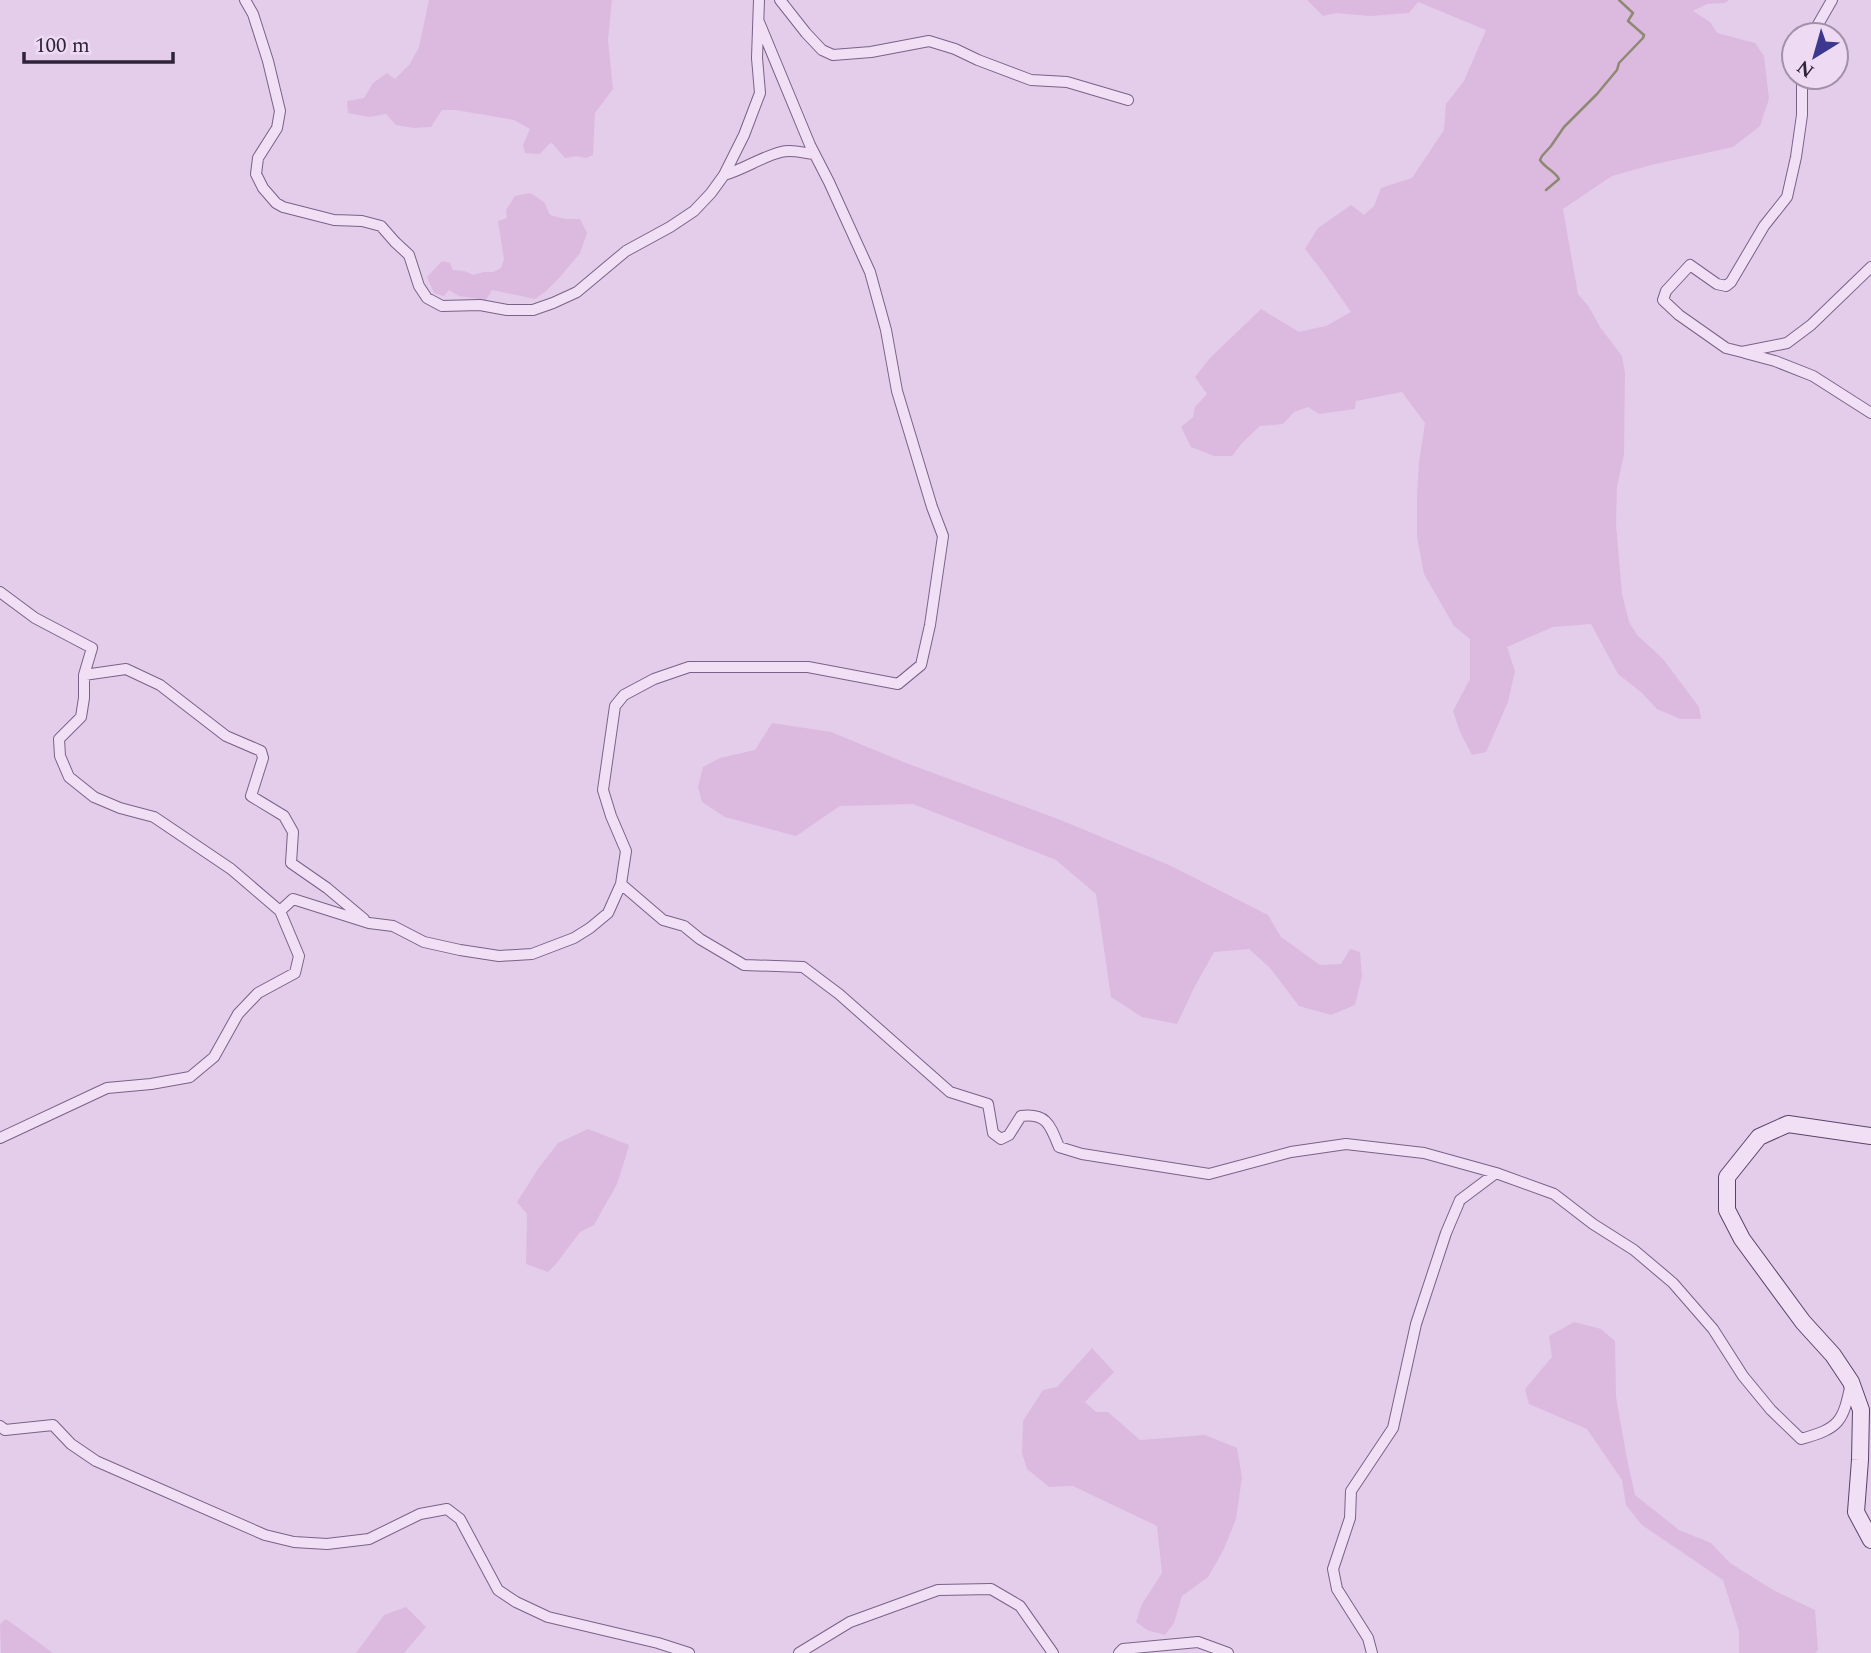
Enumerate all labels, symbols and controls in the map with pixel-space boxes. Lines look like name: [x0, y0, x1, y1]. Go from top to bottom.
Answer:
scale bar: [24, 21, 173, 65]
north arrow: [1780, 21, 1850, 91]
text: 100 m: [35, 30, 90, 62]
text: N: [1791, 52, 1821, 85]

